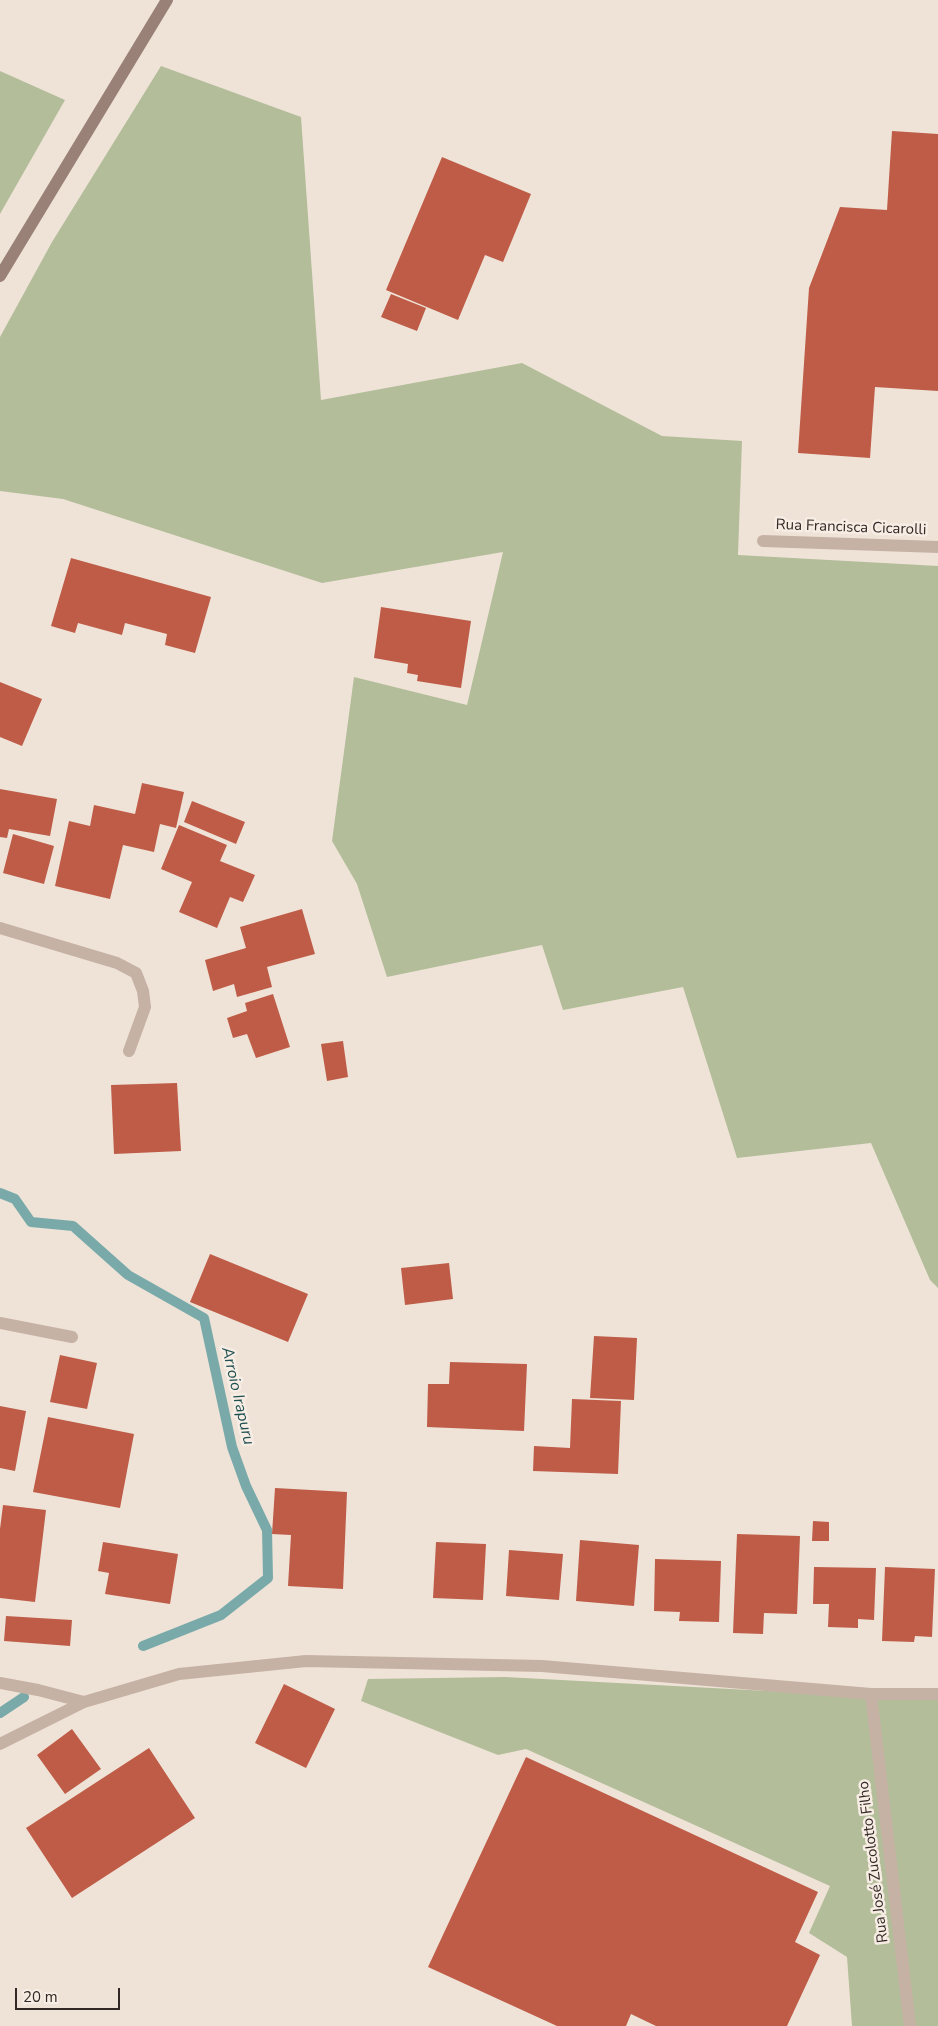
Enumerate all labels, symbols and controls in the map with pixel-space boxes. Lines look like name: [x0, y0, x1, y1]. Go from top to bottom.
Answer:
street label: Rua Francisca Cicarolli: [775, 516, 927, 540]
water label: Arroio Irapuru: [216, 1345, 258, 1447]
street label: Rua José Zucolotto Filho: [855, 1780, 893, 1944]
scale bar: [18, 1978, 122, 2010]
text: 20 m: [23, 1987, 58, 2007]

